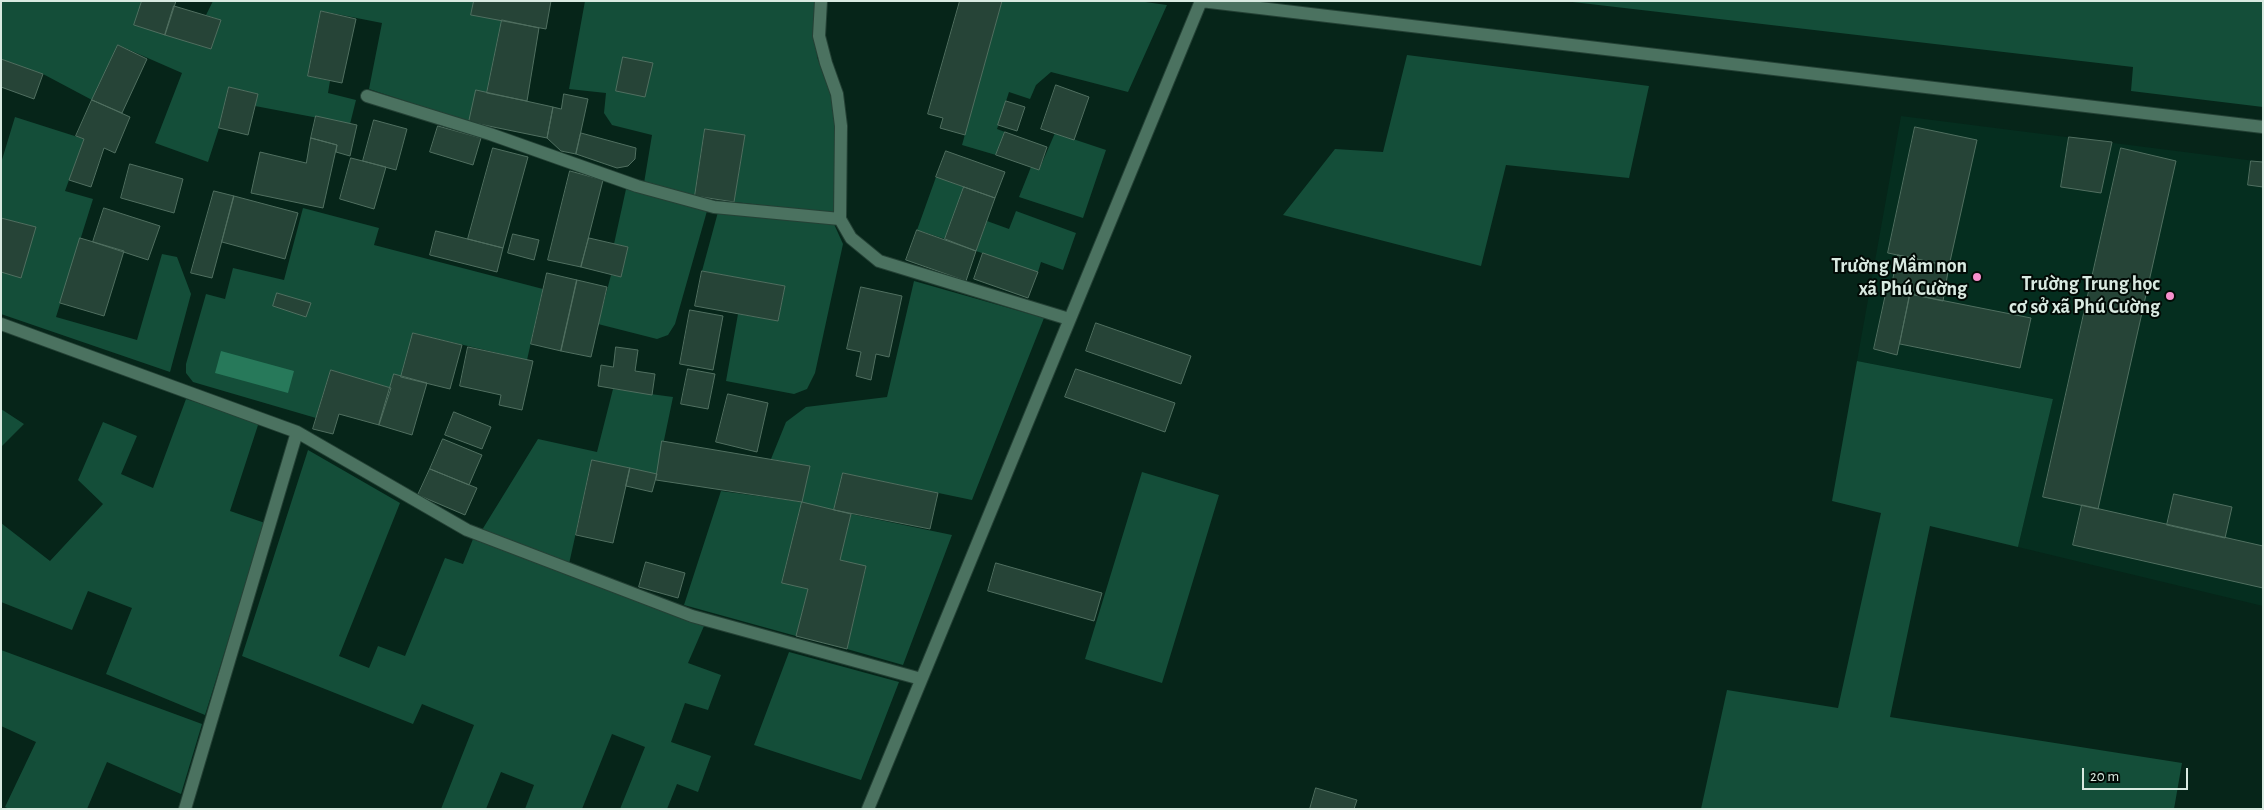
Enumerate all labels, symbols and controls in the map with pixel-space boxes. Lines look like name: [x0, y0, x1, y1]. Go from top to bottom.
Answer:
place label: Trường Mầm non xã Phú Cường: [1831, 254, 1967, 301]
marker: Trường Mầm non xã Phú Cường: [1971, 271, 1983, 283]
place label: Trường Trung học cơ sở xã Phú Cường: [2009, 272, 2160, 319]
marker: Trường Trung học cơ sở xã Phú Cường: [2164, 290, 2176, 302]
scale bar: [2084, 758, 2190, 790]
text: 20 m: [2090, 769, 2119, 784]

